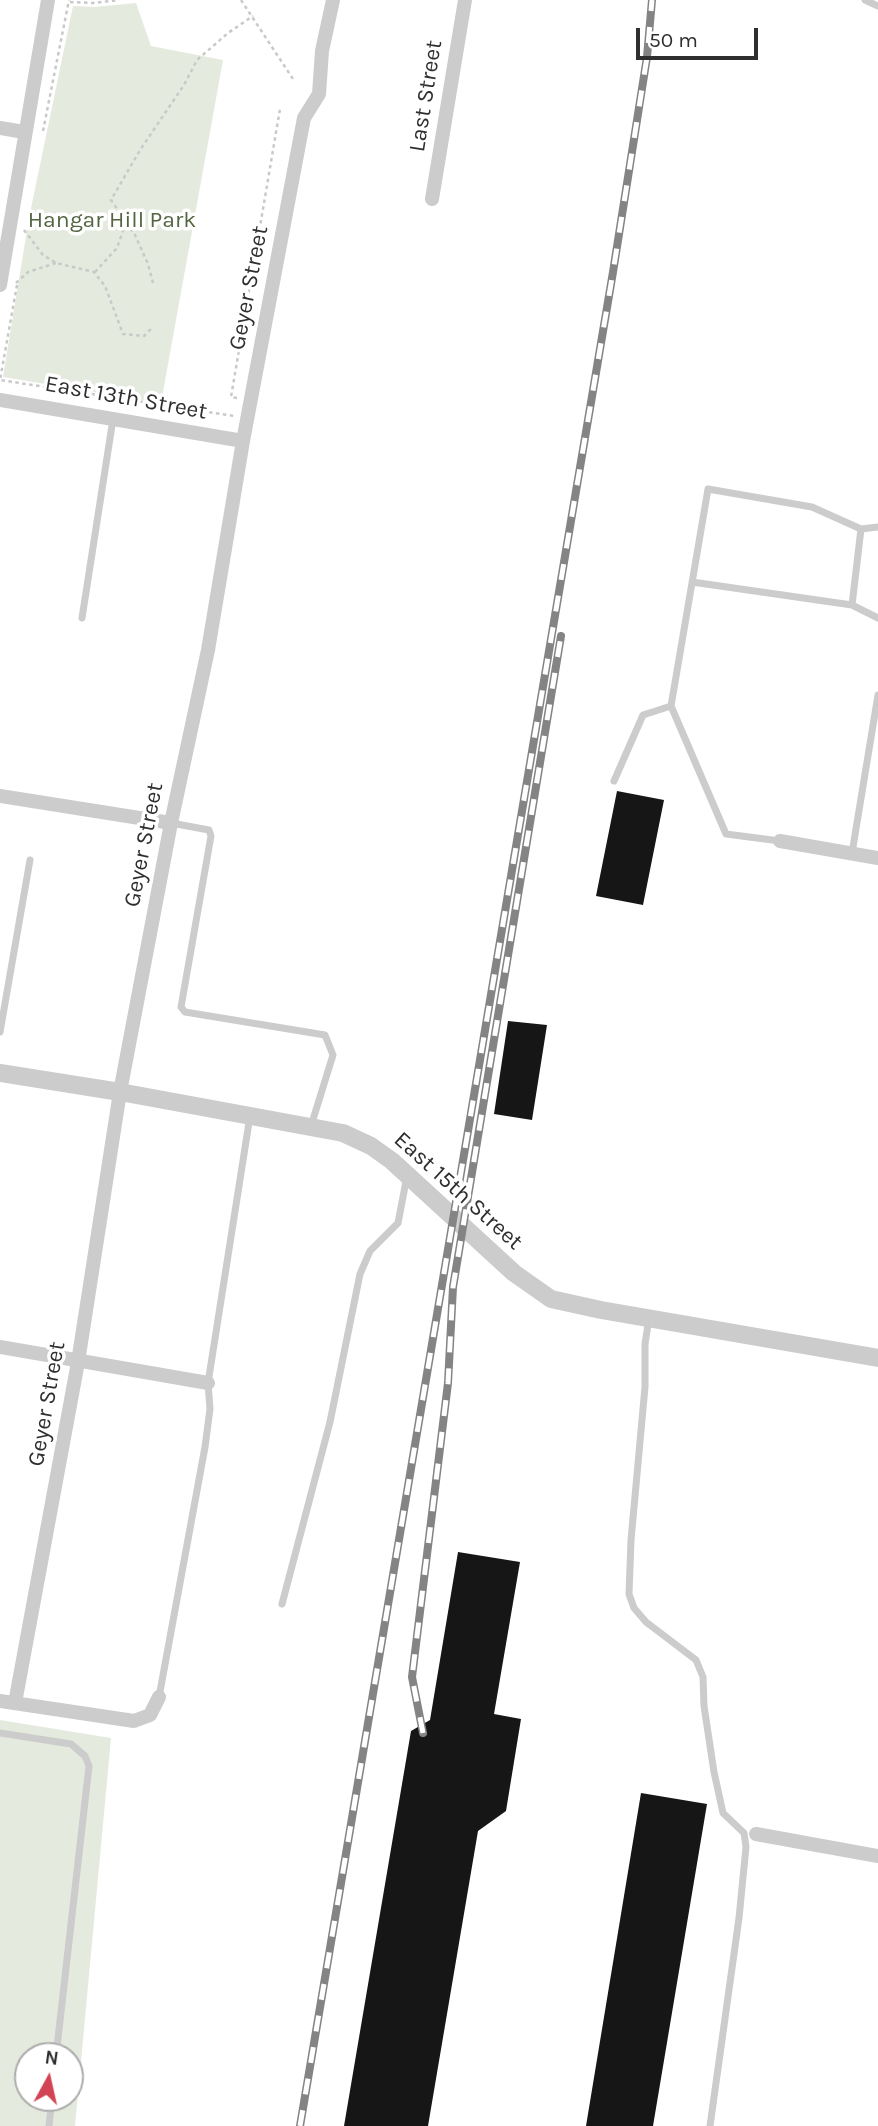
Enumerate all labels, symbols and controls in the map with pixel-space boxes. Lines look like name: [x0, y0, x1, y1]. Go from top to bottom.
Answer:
scale bar: [640, 14, 762, 58]
text: 50 m: [649, 28, 698, 52]
street label: Last Street: [404, 38, 448, 154]
park label: Hangar Hill Park: [28, 206, 196, 234]
street label: Geyer Street: [223, 223, 275, 353]
street label: East 13th Street: [43, 370, 209, 426]
street label: Geyer Street: [118, 780, 170, 910]
street label: East 15th Street: [388, 1126, 528, 1256]
street label: Geyer Street: [22, 1340, 72, 1468]
north arrow: [14, 2042, 84, 2112]
text: N: [43, 2046, 60, 2070]

